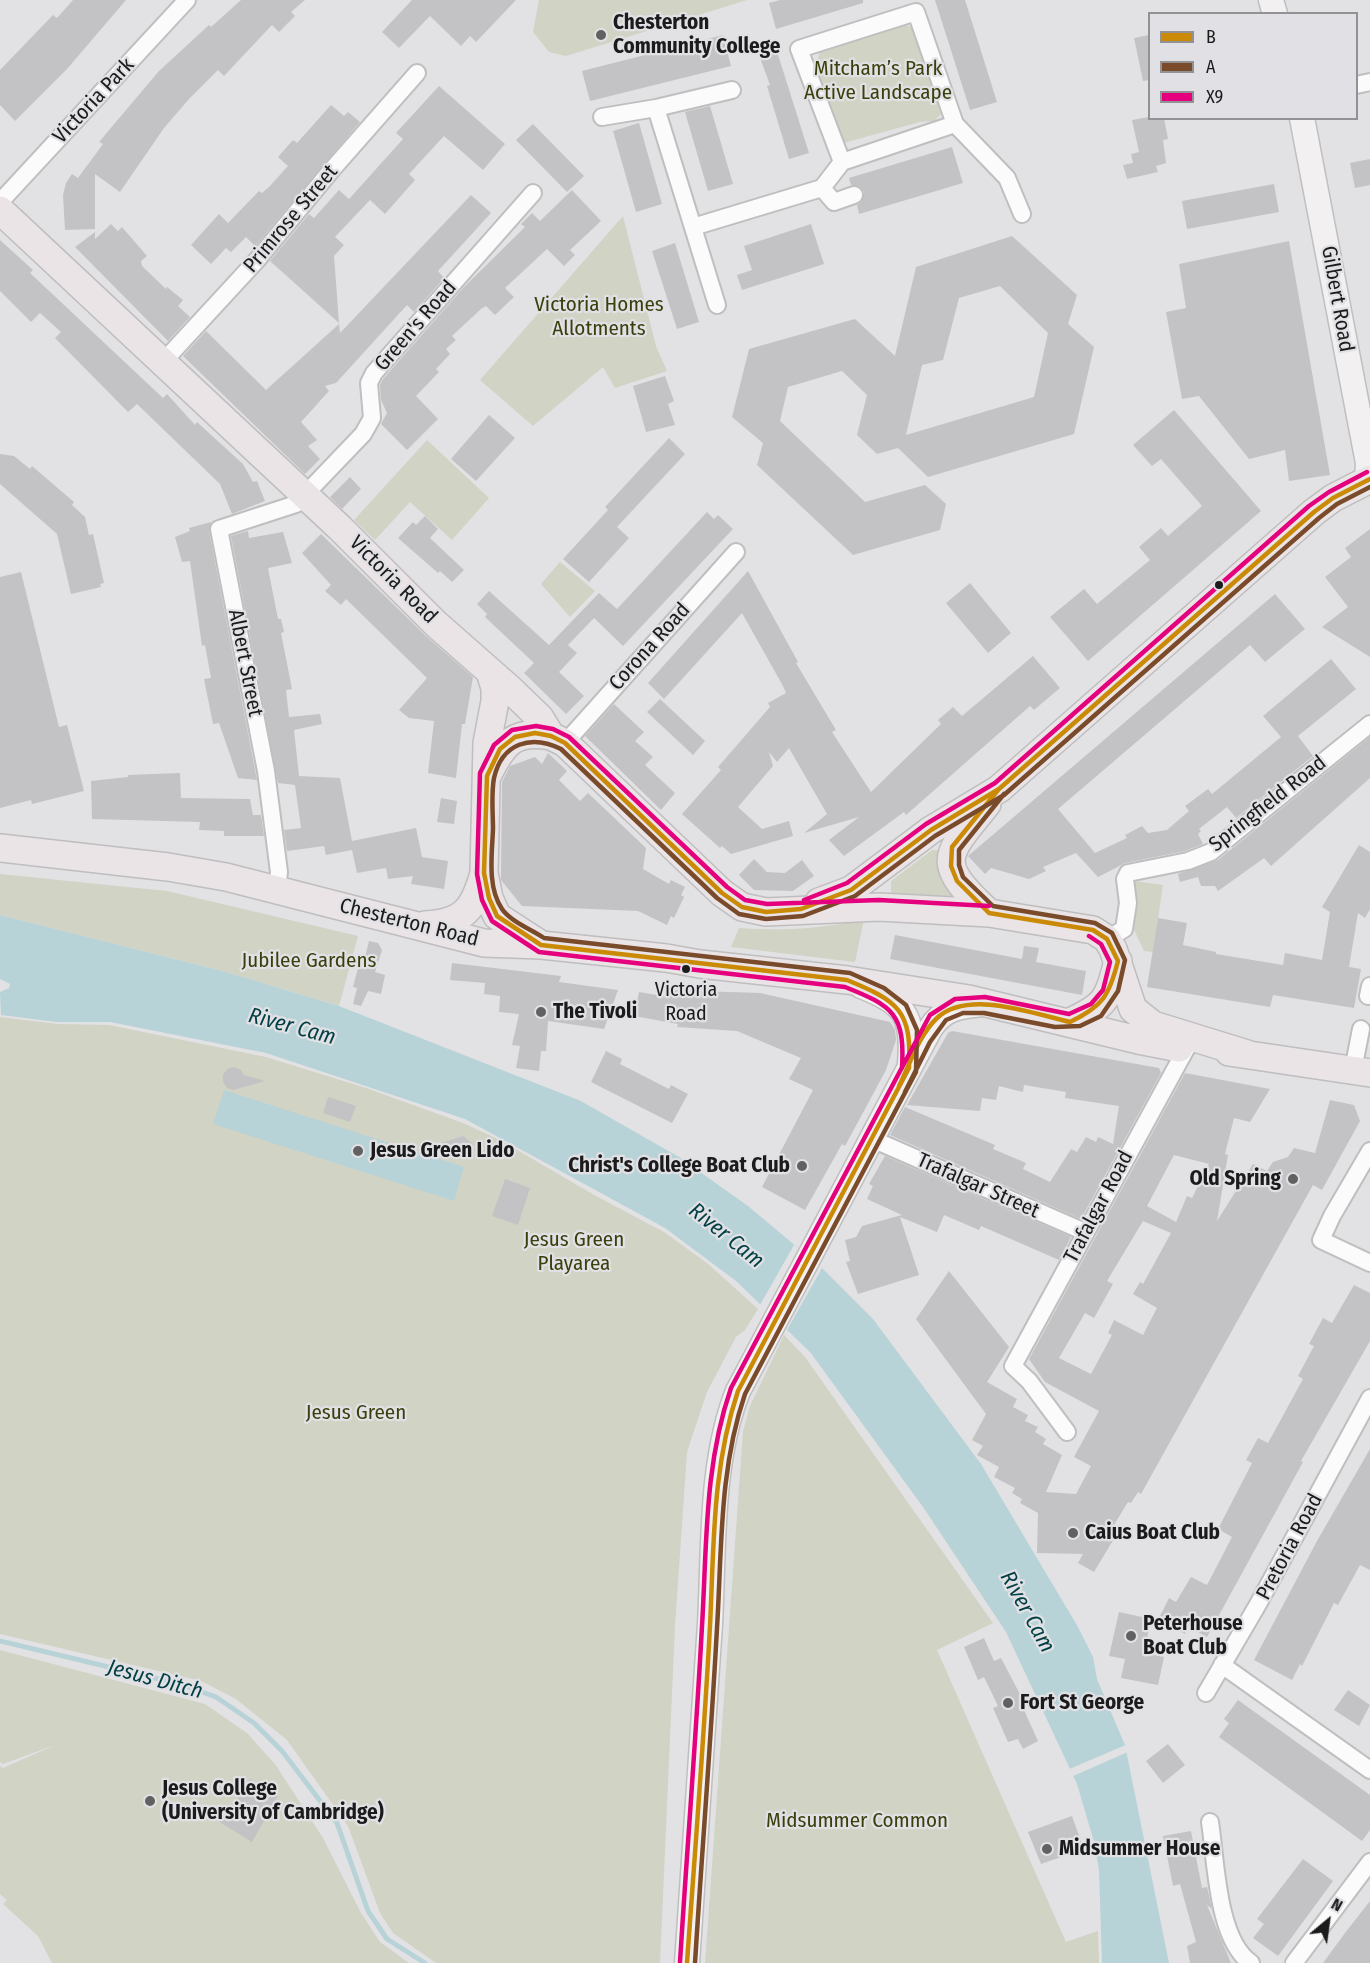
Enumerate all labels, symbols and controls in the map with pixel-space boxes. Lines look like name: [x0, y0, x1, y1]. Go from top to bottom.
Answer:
place label: Chesterton Community College: [613, 10, 780, 60]
legend: [1148, 12, 1358, 120]
text: B: [1206, 26, 1216, 48]
marker: Chesterton Community College: [594, 28, 608, 42]
street label: Victoria Park: [48, 53, 140, 149]
park label: Mitcham’s Park Active Landscape: [804, 56, 952, 106]
text: A: [1206, 56, 1215, 78]
text: X9: [1206, 86, 1223, 108]
street label: Primrose Street: [239, 160, 343, 278]
street label: Gilbert Road: [1315, 244, 1359, 354]
street label: Green's Road: [370, 276, 462, 376]
park label: Victoria Homes Allotments: [534, 292, 664, 342]
street label: Victoria Road: [344, 531, 442, 629]
unlabelled marker: [1213, 579, 1225, 591]
street label: Corona Road: [604, 598, 696, 696]
street label: Albert Street: [222, 607, 268, 719]
street label: Springfield Road: [1204, 750, 1332, 858]
street label: Chesterton Road: [337, 894, 481, 952]
park label: Jubilee Gardens: [241, 948, 377, 974]
marker: Victoria Road: [680, 963, 692, 975]
place label: Victoria Road: [655, 978, 717, 1025]
place label: The Tivoli: [553, 999, 637, 1025]
water label: River Cam: [246, 1003, 338, 1051]
marker: The Tivoli: [534, 1005, 548, 1019]
place label: Jesus Green Lido: [370, 1138, 514, 1164]
marker: Jesus Green Lido: [351, 1144, 365, 1158]
street label: Trafalgar Road: [1059, 1147, 1139, 1267]
street label: Trafalgar Street: [913, 1148, 1043, 1224]
place label: Christ's College Boat Club: [568, 1153, 790, 1179]
marker: Christ's College Boat Club: [795, 1159, 809, 1173]
place label: Old Spring: [1189, 1166, 1281, 1192]
marker: Old Spring: [1286, 1172, 1300, 1186]
water label: River Cam: [683, 1198, 769, 1274]
park label: Jesus Green Playarea: [524, 1227, 624, 1277]
park label: Jesus Green: [306, 1400, 406, 1426]
street label: Pretoria Road: [1251, 1490, 1329, 1604]
place label: Caius Boat Club: [1085, 1520, 1220, 1546]
marker: Caius Boat Club: [1066, 1526, 1080, 1540]
water label: River Cam: [994, 1567, 1060, 1657]
place label: Peterhouse Boat Club: [1143, 1611, 1243, 1661]
marker: Peterhouse Boat Club: [1124, 1629, 1138, 1643]
water label: Jesus Ditch: [104, 1655, 206, 1705]
place label: Fort St George: [1020, 1690, 1144, 1716]
marker: Fort St George: [1001, 1696, 1015, 1710]
place label: Jesus College (University of Cambridge): [162, 1776, 384, 1826]
marker: Jesus College (University of Cambridge): [143, 1794, 157, 1808]
park label: Midsummer Common: [766, 1808, 948, 1834]
place label: Midsummer House: [1059, 1836, 1220, 1862]
marker: Midsummer House: [1040, 1842, 1054, 1856]
north arrow: [1298, 1891, 1358, 1951]
text: N: [1328, 1894, 1346, 1915]

